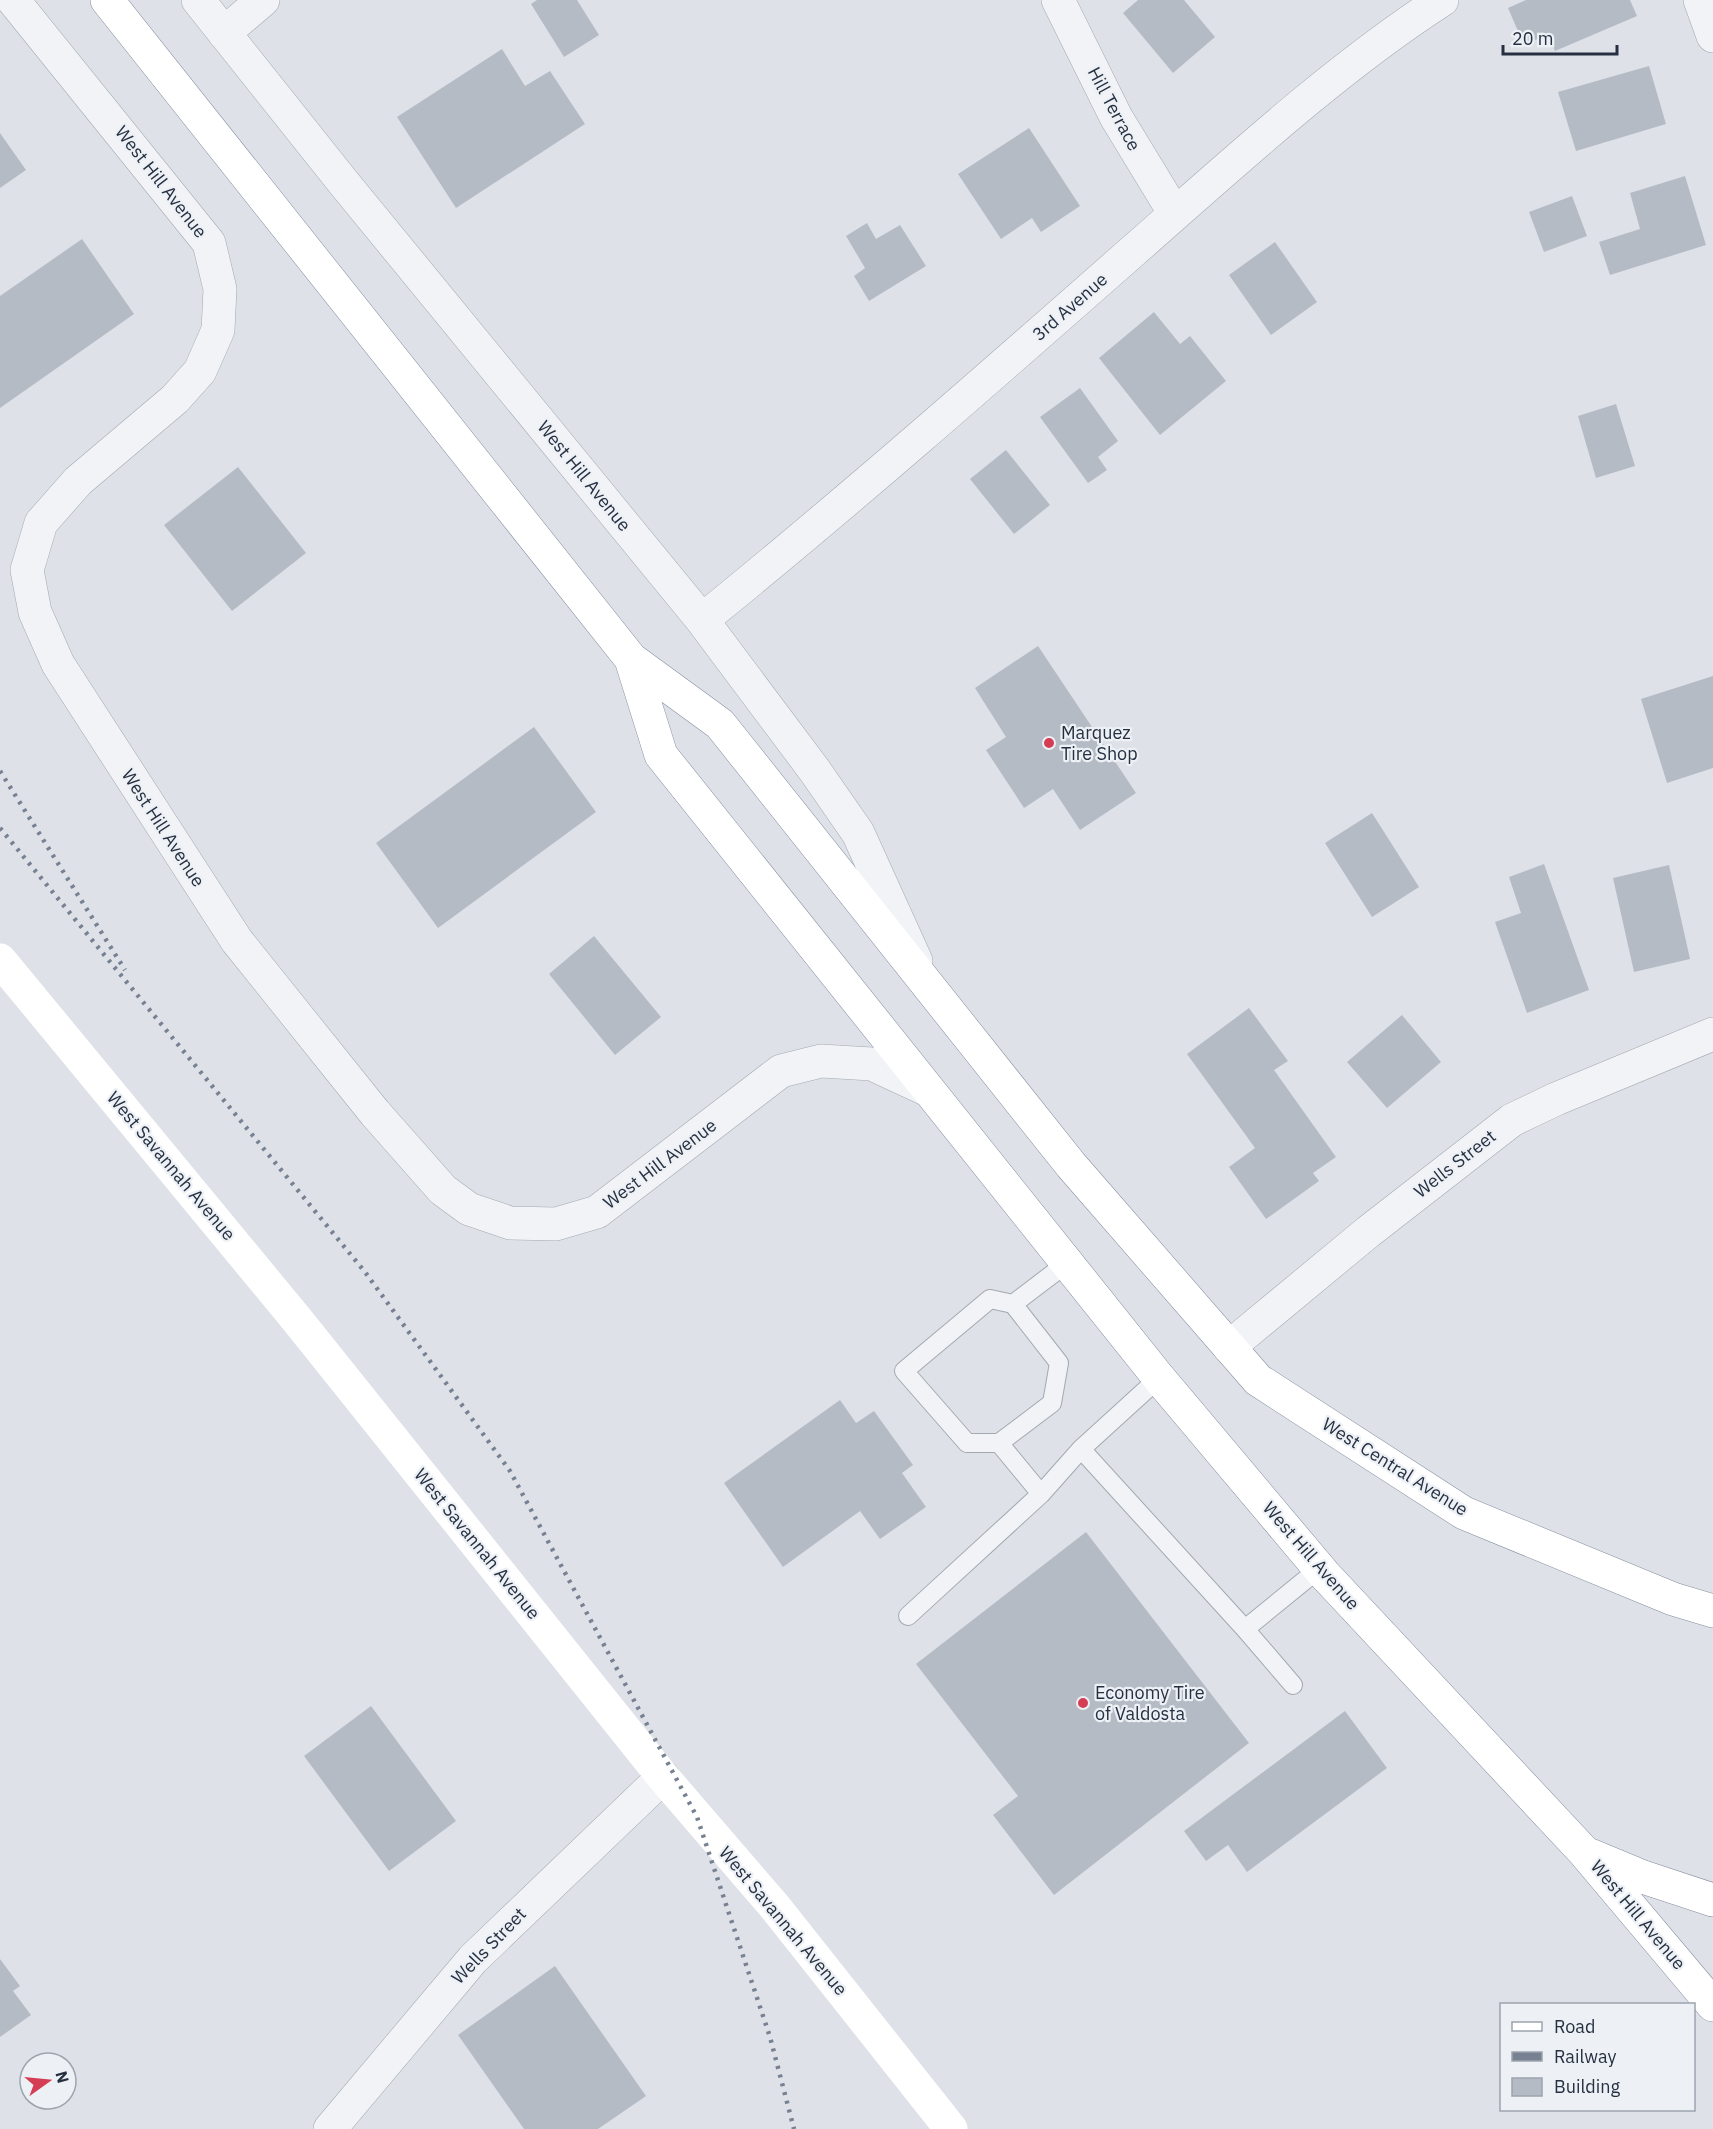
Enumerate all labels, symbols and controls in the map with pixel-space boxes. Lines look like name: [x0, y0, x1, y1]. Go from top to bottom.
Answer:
scale bar: [1503, 18, 1617, 56]
text: 20 m: [1512, 27, 1554, 50]
street label: Hill Terrace: [1083, 63, 1146, 155]
street label: West Hill Avenue: [110, 121, 212, 242]
street label: 3rd Avenue: [1027, 268, 1112, 346]
street label: West Hill Avenue: [533, 416, 636, 536]
place label: Marquez Tire Shop: [1061, 721, 1138, 765]
marker: Marquez Tire Shop: [1042, 736, 1056, 750]
street label: West Hill Avenue: [117, 764, 210, 891]
street label: West Savannah Avenue: [102, 1086, 241, 1245]
street label: West Hill Avenue: [598, 1113, 721, 1214]
street label: Wells Street: [1409, 1124, 1500, 1203]
street label: West Central Avenue: [1318, 1412, 1473, 1521]
street label: West Savannah Avenue: [409, 1463, 545, 1624]
street label: West Hill Avenue: [1258, 1497, 1365, 1615]
place label: Economy Tire of Valdosta: [1095, 1681, 1205, 1725]
marker: Economy Tire of Valdosta: [1076, 1696, 1090, 1710]
street label: West Savannah Avenue: [714, 1841, 853, 2000]
street label: West Hill Avenue: [1586, 1855, 1691, 1974]
street label: Wells Street: [446, 1903, 531, 1989]
legend: [1500, 2003, 1695, 2111]
text: Road: [1554, 2015, 1595, 2038]
text: Railway: [1554, 2045, 1616, 2068]
north arrow: [18, 2051, 78, 2111]
text: N: [51, 2069, 74, 2085]
text: Building: [1554, 2075, 1621, 2098]

